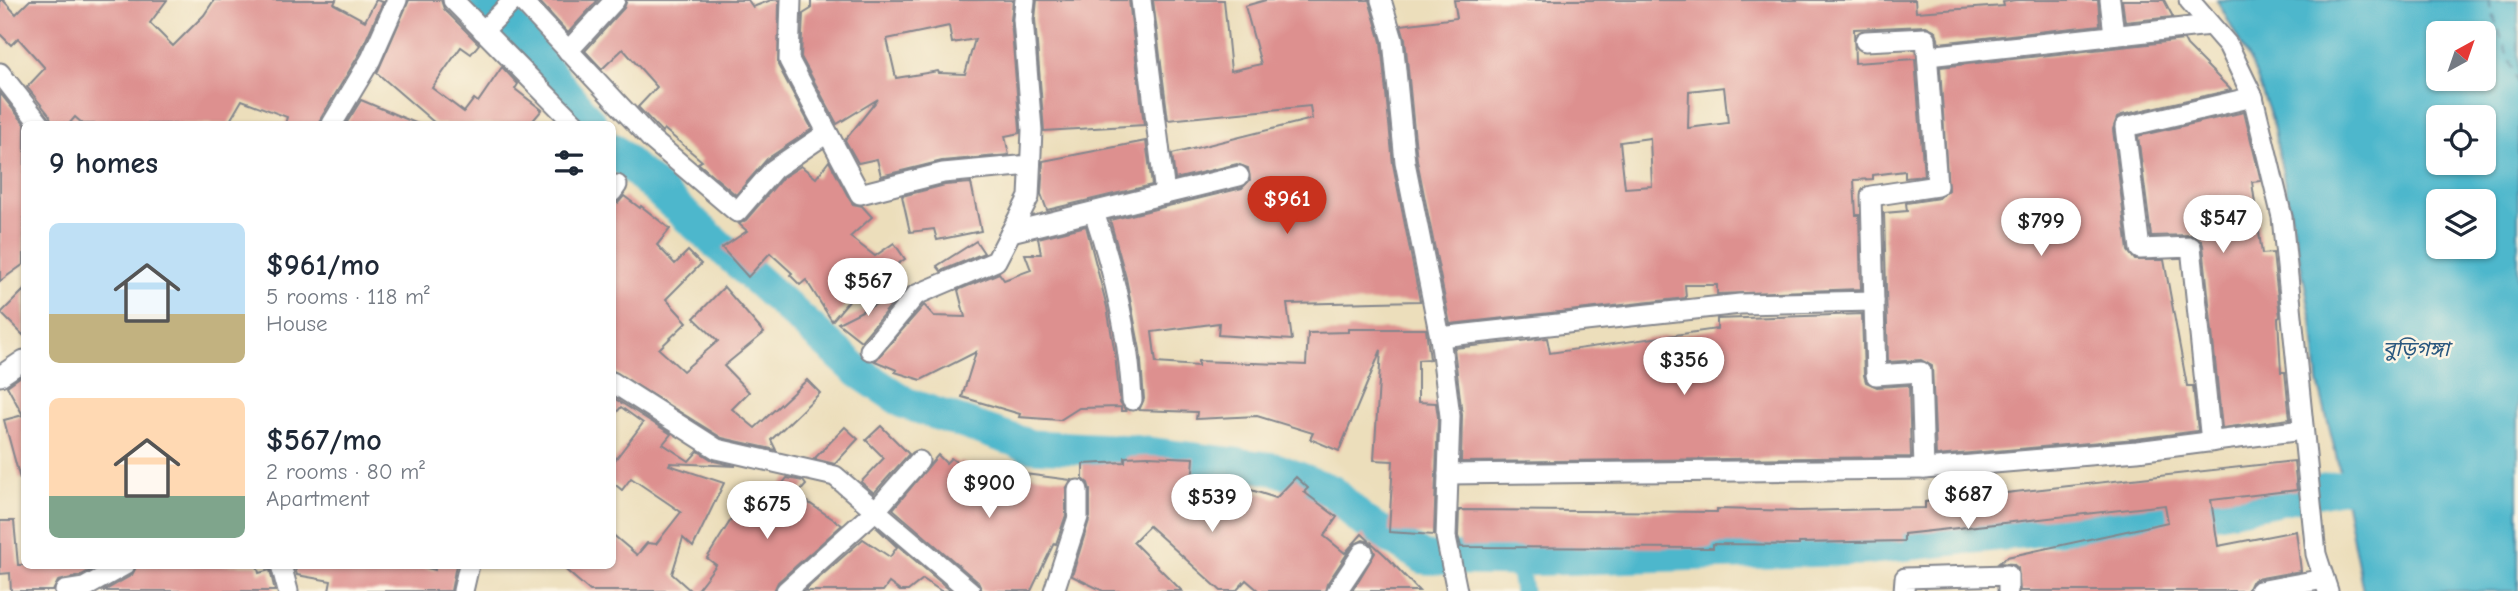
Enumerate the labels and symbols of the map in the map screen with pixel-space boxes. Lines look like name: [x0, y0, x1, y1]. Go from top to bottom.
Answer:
north arrow: [2426, 21, 2496, 91]
pin: $961: [1246, 176, 1328, 236]
pin: $547: [2182, 196, 2264, 255]
pin: $799: [2000, 198, 2082, 258]
pin: $567: [827, 258, 909, 318]
water label: বুড়িগঙ্গা: [2383, 337, 2454, 361]
pin: $356: [1643, 338, 1725, 397]
pin: $900: [948, 461, 1030, 520]
pin: $687: [1927, 472, 2009, 531]
pin: $539: [1171, 475, 1253, 534]
pin: $675: [726, 482, 808, 541]

